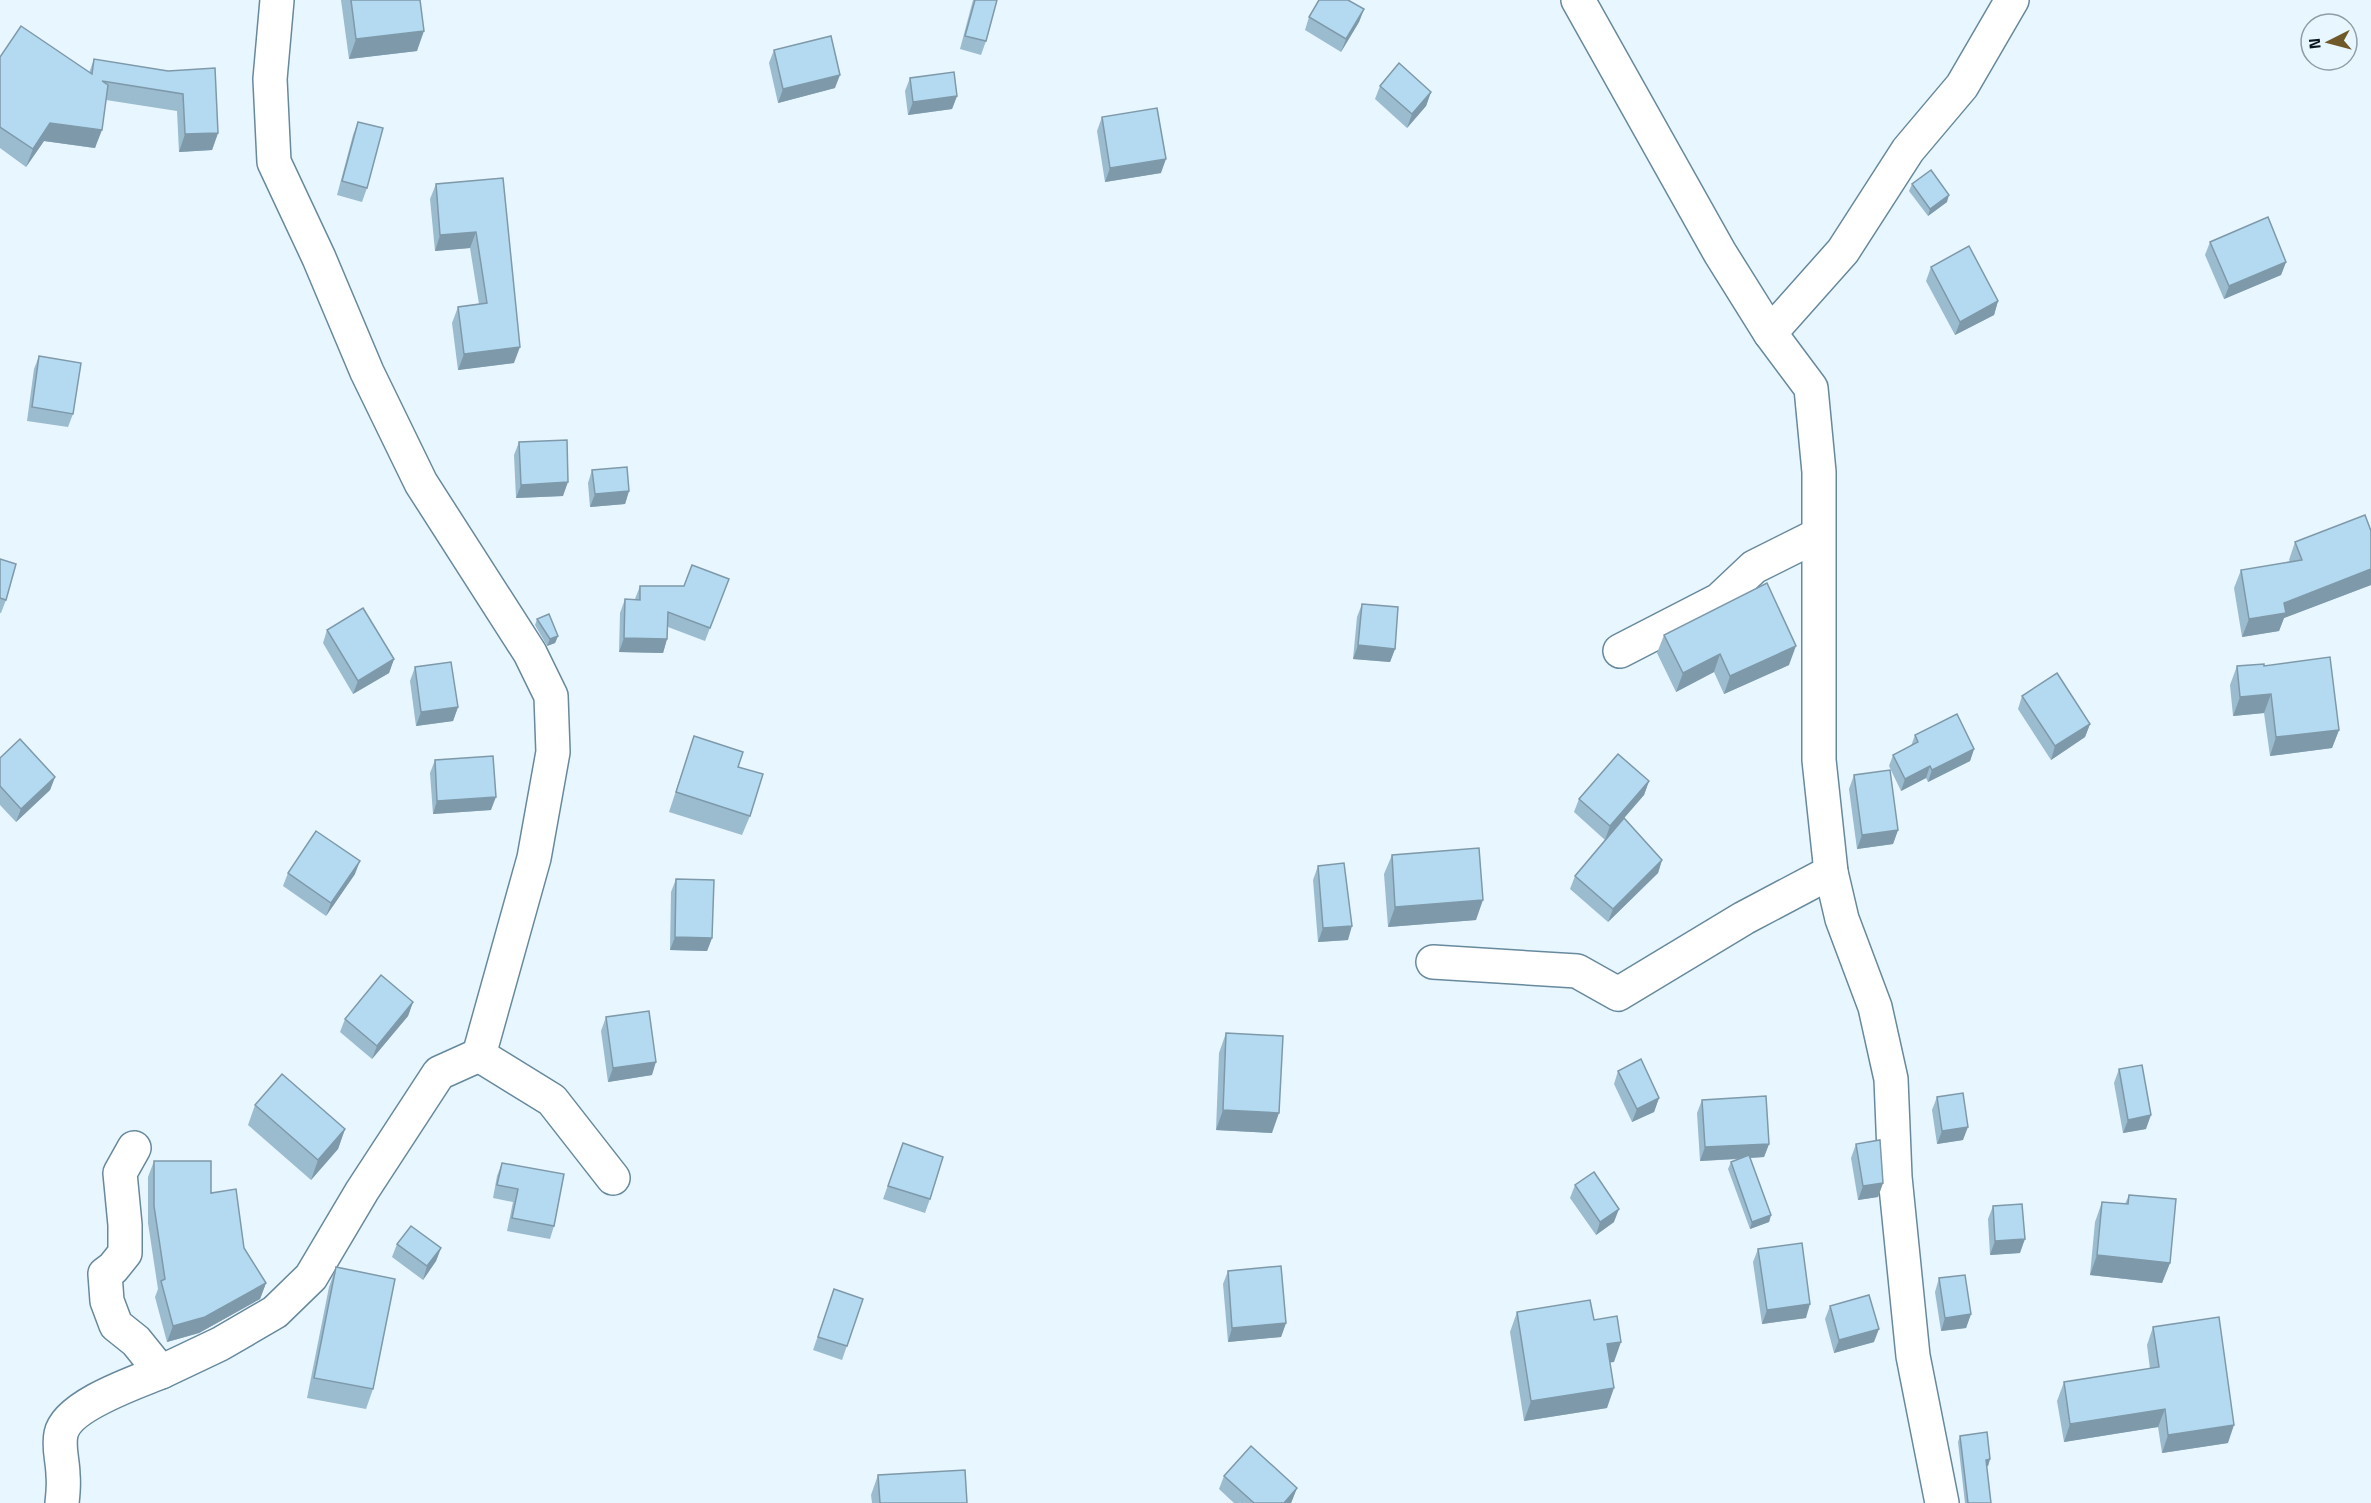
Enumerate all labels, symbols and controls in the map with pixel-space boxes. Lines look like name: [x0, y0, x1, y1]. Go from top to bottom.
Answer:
north arrow: [2299, 12, 2359, 72]
text: N: [2302, 37, 2327, 50]

